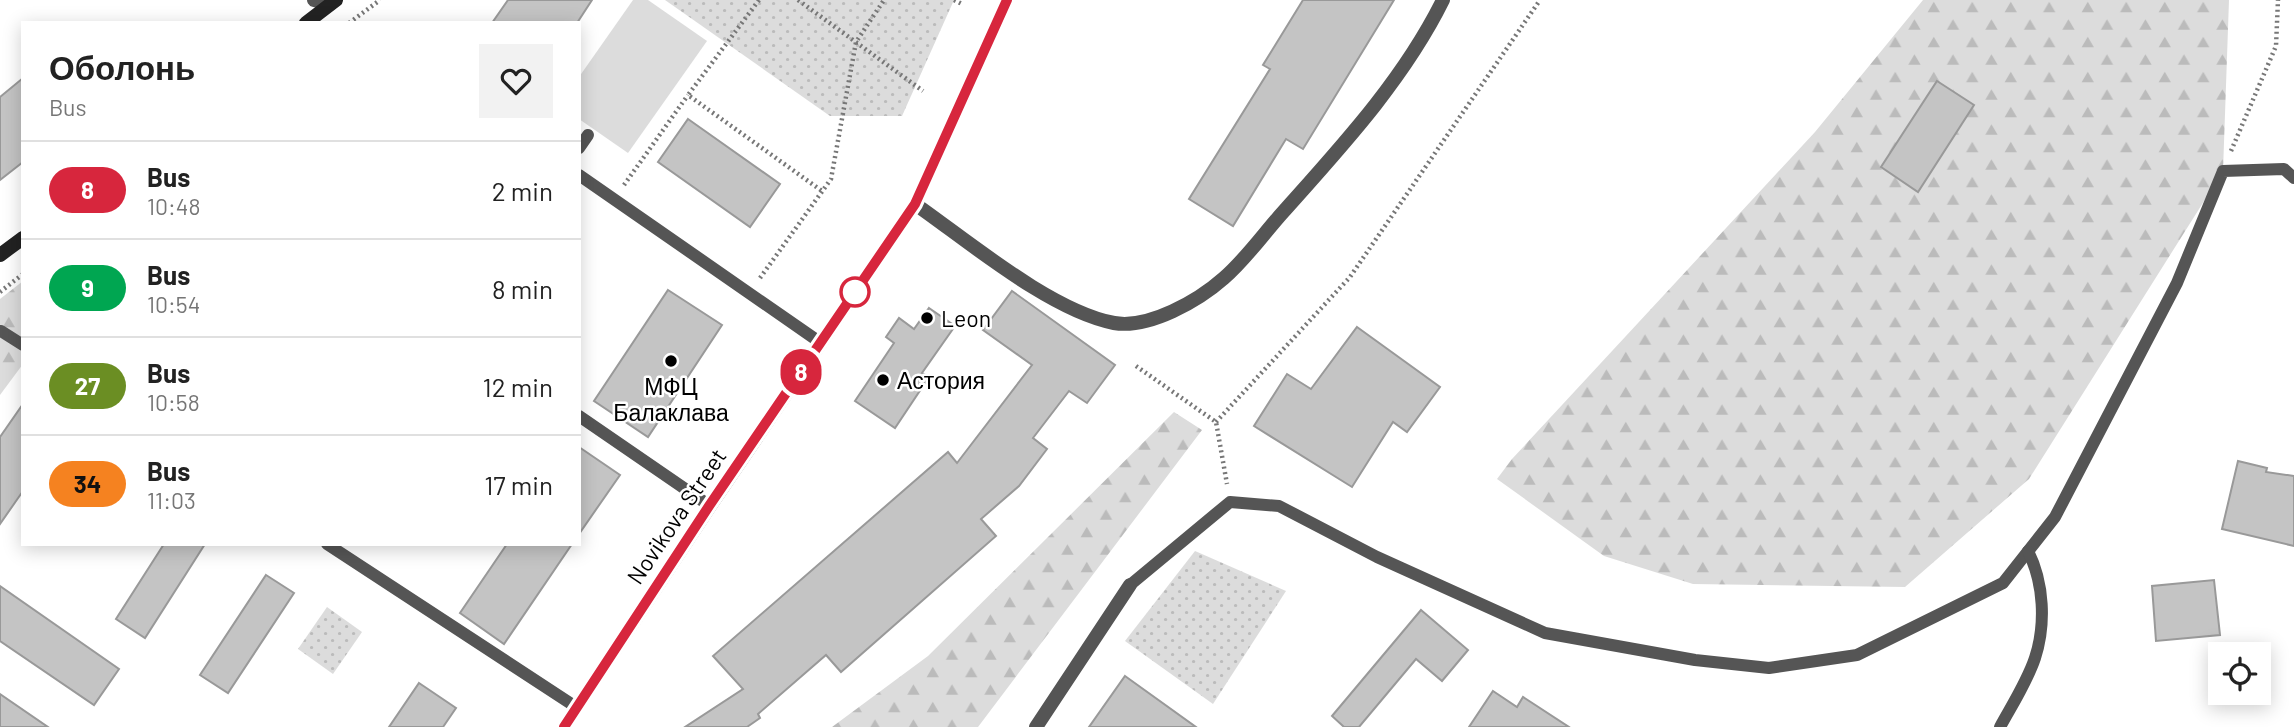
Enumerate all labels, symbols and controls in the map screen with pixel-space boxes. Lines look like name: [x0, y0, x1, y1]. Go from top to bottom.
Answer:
button: heart: [479, 44, 553, 118]
text: Оболонь: [49, 47, 195, 87]
text: Bus: [49, 93, 87, 121]
text: Bus: [147, 161, 190, 192]
text: 8: [81, 175, 94, 204]
text: 2 min: [492, 175, 553, 206]
text: 10:48: [147, 192, 201, 220]
text: Bus: [147, 259, 190, 290]
text: 9: [81, 273, 94, 302]
text: 8 min: [492, 273, 553, 304]
unlabelled marker: [840, 277, 870, 307]
text: 10:54: [147, 290, 200, 318]
place label: Leon: [941, 304, 991, 332]
marker: Leon: [919, 310, 935, 326]
line badge: 8: [778, 349, 824, 395]
marker: МФЦ Балаклава: [663, 353, 679, 369]
text: Bus: [147, 357, 190, 388]
text: 8: [795, 357, 807, 386]
place label: Астория: [897, 366, 985, 394]
text: 27: [75, 371, 100, 400]
text: 12 min: [483, 371, 553, 402]
place label: МФЦ Балаклава: [613, 372, 729, 426]
marker: Астория: [875, 372, 891, 388]
text: 10:58: [147, 388, 200, 416]
street label: Novikova Street: [620, 443, 732, 589]
text: Bus: [147, 455, 190, 486]
text: 34: [74, 469, 101, 498]
text: 17 min: [484, 469, 553, 500]
text: 11:03: [147, 486, 196, 514]
map controls: [2208, 642, 2271, 705]
button: locate: [2208, 642, 2271, 705]

